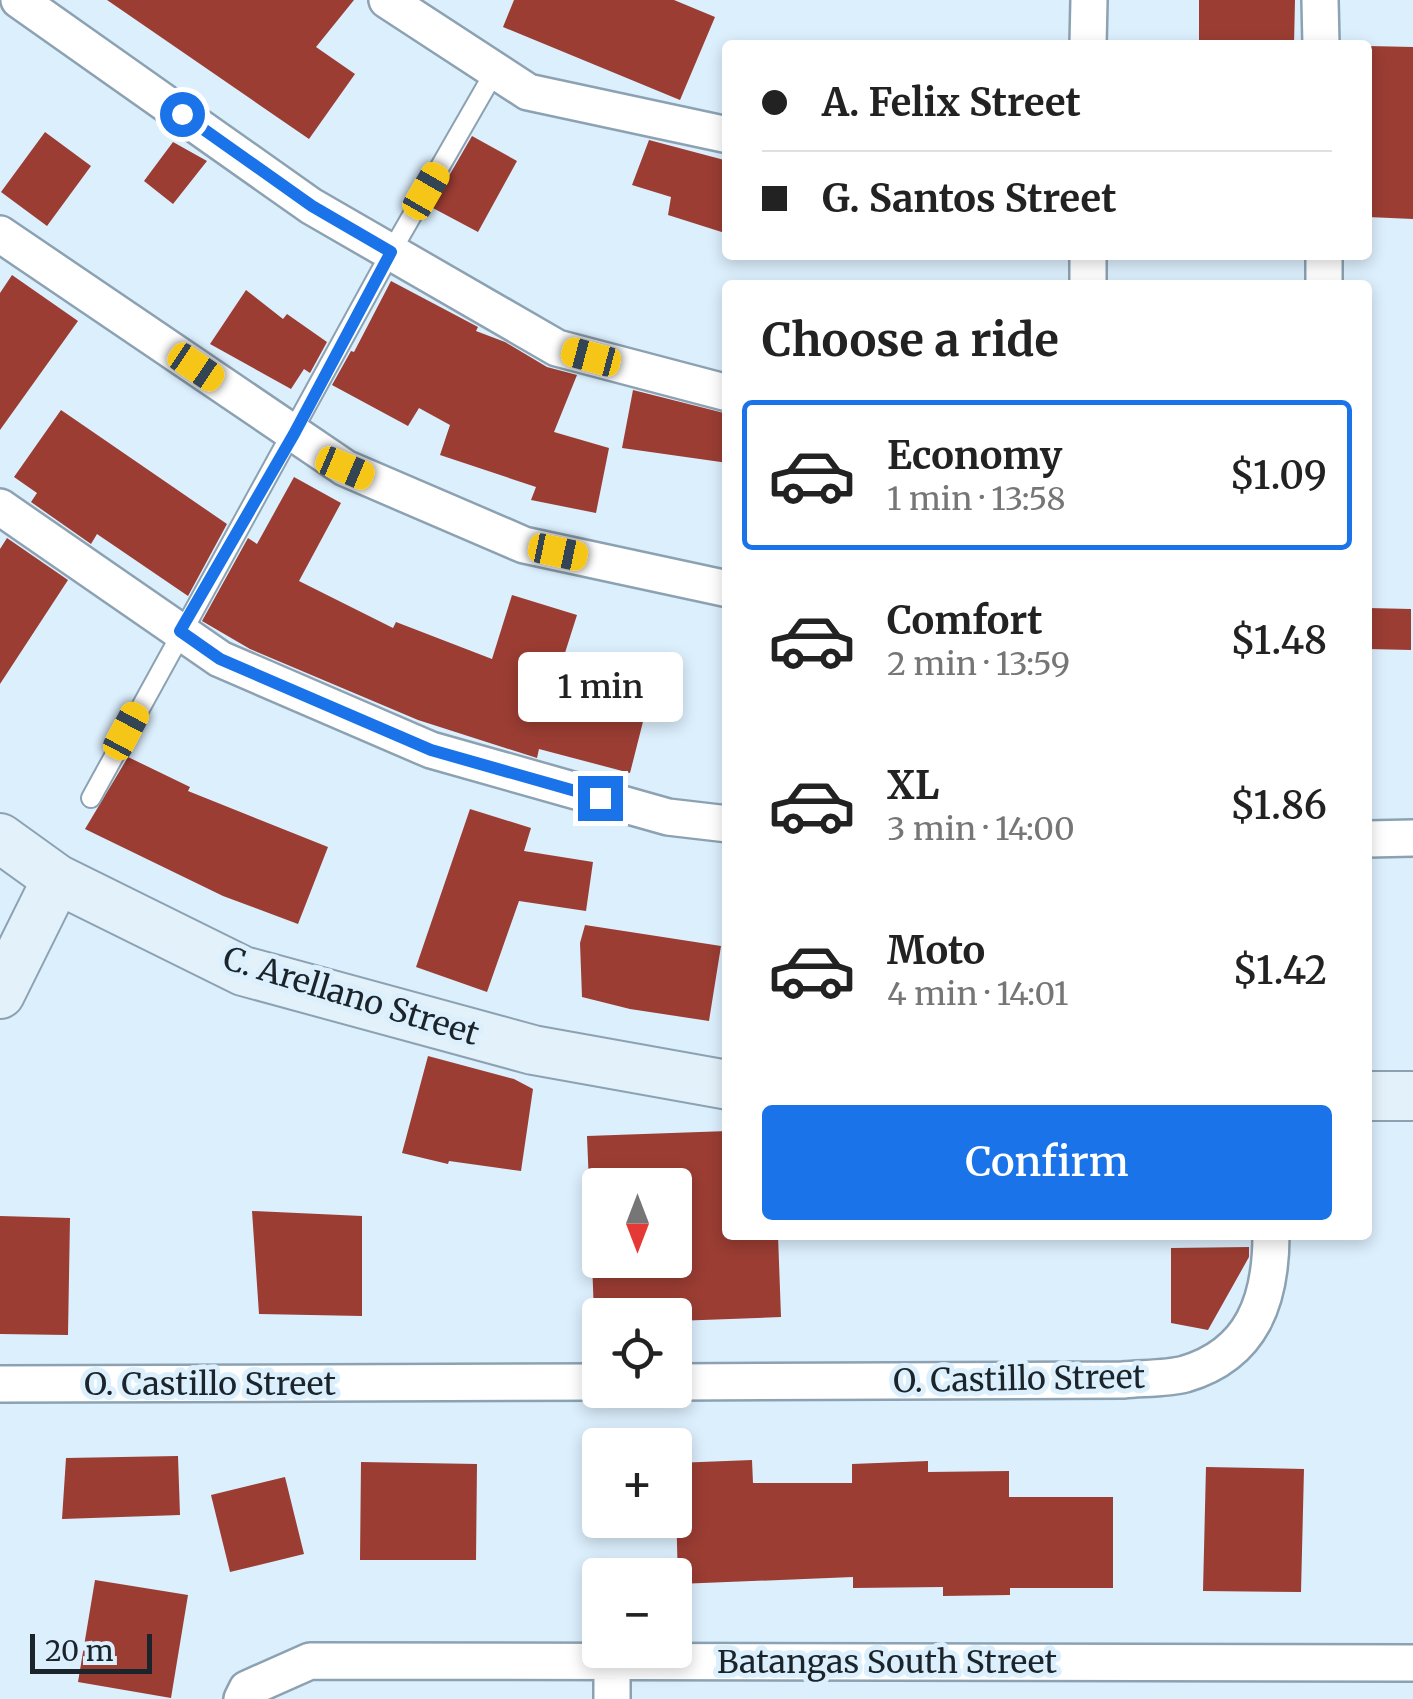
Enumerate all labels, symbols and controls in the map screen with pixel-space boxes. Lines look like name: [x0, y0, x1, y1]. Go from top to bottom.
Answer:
text: A. Felix Street: [822, 79, 1081, 126]
route start: [160, 92, 205, 137]
car: [398, 158, 454, 224]
text: G. Santos Street: [822, 175, 1116, 222]
text: Choose a ride: [762, 312, 1059, 368]
car: [558, 335, 624, 379]
car: [163, 338, 229, 396]
icon: car: [767, 430, 857, 520]
text: Economy: [887, 432, 1062, 479]
car: [312, 442, 378, 494]
text: $1.09: [1229, 452, 1327, 499]
text: 1 min · 13:58: [887, 479, 1066, 519]
car: [526, 531, 590, 573]
icon: car: [767, 595, 857, 685]
text: Comfort: [887, 597, 1043, 644]
text: $1.48: [1230, 617, 1327, 664]
text: 2 min · 13:59: [887, 644, 1070, 684]
callout: 1 min: [518, 653, 682, 723]
text: 1 min: [557, 667, 644, 707]
car: [99, 697, 153, 765]
icon: car: [767, 760, 857, 850]
text: XL: [887, 762, 939, 809]
route end: [578, 776, 623, 821]
text: $1.86: [1230, 782, 1327, 829]
text: 3 min · 14:00: [887, 809, 1075, 849]
icon: car: [767, 925, 857, 1015]
text: Moto: [887, 927, 985, 974]
street label: C. Arellano Street: [218, 938, 484, 1054]
text: $1.42: [1233, 947, 1327, 994]
text: 4 min · 14:01: [887, 974, 1069, 1014]
button: Confirm: [762, 1105, 1332, 1220]
north arrow: [582, 1168, 692, 1278]
map controls: [582, 1168, 692, 1668]
button: locate: [582, 1298, 692, 1408]
street label: O. Castillo Street: [893, 1357, 1146, 1401]
street label: O. Castillo Street: [84, 1364, 336, 1404]
button: +: [582, 1428, 692, 1538]
button: −: [582, 1558, 692, 1668]
scale bar: [30, 1629, 152, 1674]
text: 20 m: [45, 1633, 114, 1669]
street label: Batangas South Street: [717, 1642, 1058, 1682]

